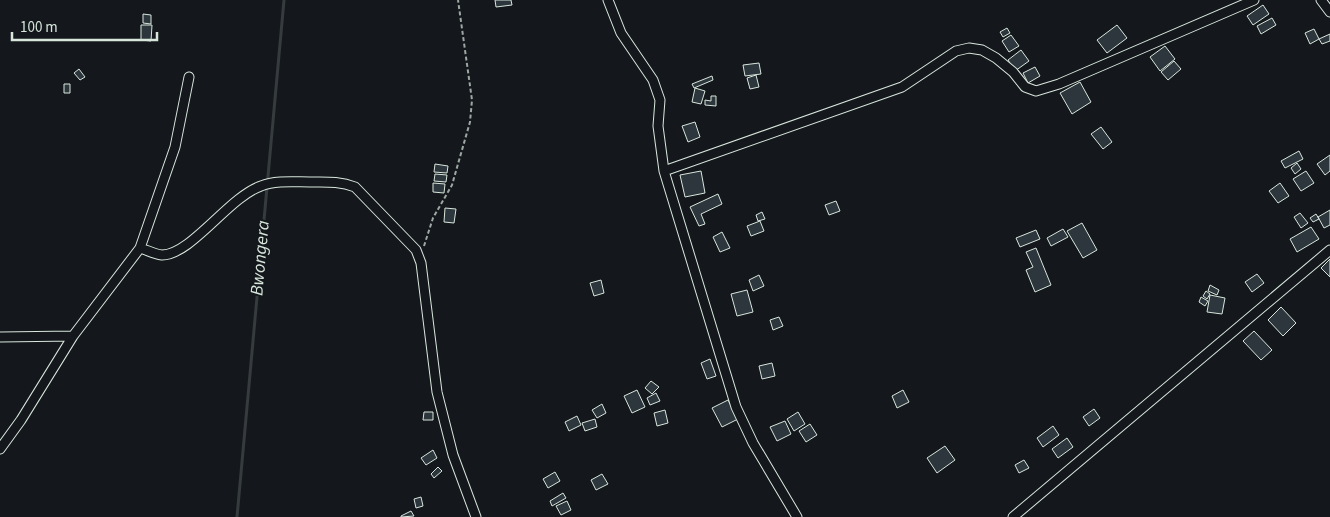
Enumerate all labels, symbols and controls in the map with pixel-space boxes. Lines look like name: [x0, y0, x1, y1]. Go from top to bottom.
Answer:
scale bar: [12, 10, 158, 42]
text: 100 m: [20, 17, 58, 38]
water label: Bwongera: [244, 219, 276, 297]

